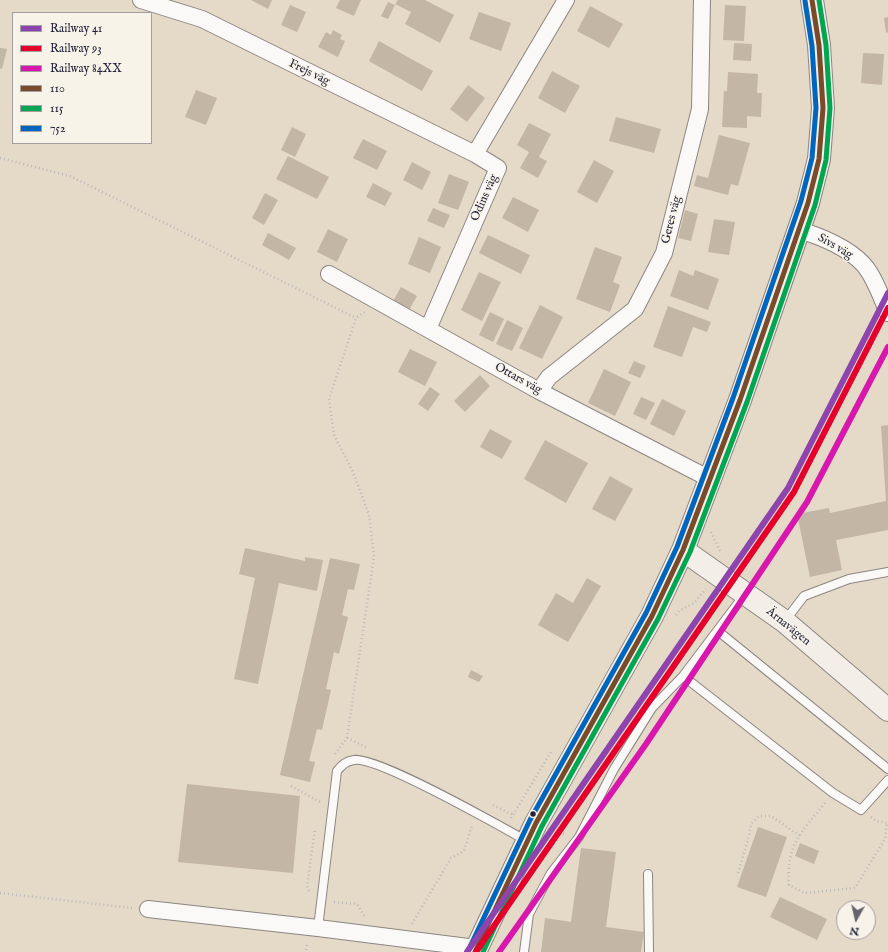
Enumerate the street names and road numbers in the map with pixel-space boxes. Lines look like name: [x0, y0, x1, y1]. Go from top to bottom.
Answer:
street label: Frejs väg: [286, 57, 332, 89]
street label: Odins väg: [468, 172, 502, 224]
street label: Geres väg: [659, 195, 685, 245]
street label: Sivs väg: [815, 231, 855, 263]
street label: Ottars väg: [492, 360, 544, 398]
street label: Ärnavägen: [763, 605, 813, 649]

